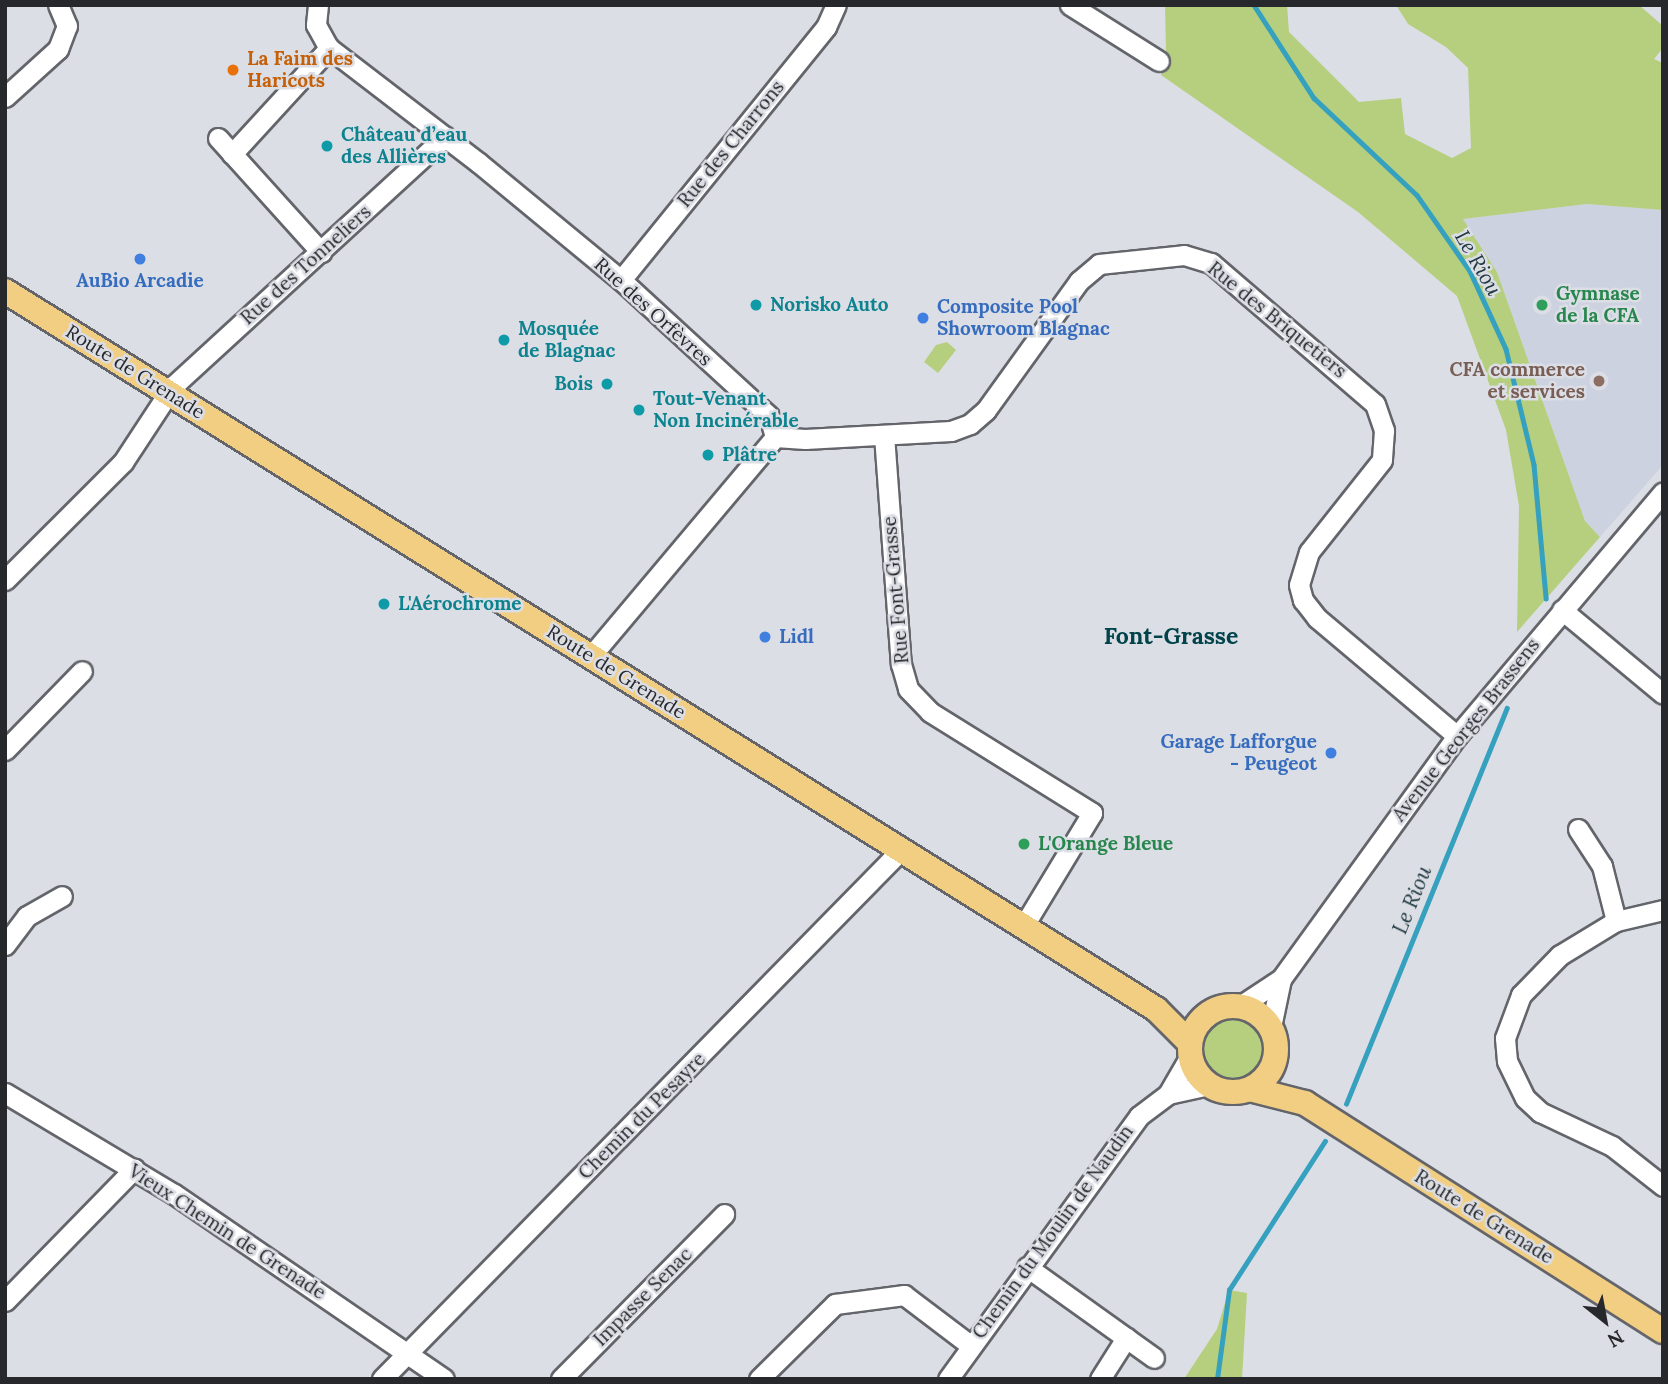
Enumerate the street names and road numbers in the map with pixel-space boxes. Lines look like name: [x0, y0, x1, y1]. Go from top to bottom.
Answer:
street label: Rue des Charrons: [673, 76, 789, 212]
street label: Rue des Tonneliers: [236, 200, 376, 330]
street label: Rue des Orfèvres: [589, 253, 717, 371]
street label: Rue des Briquetiers: [1203, 257, 1351, 383]
street label: Route de Grenade: [61, 320, 209, 424]
street label: Rue Font-Grasse: [878, 515, 914, 665]
street label: Route de Grenade: [542, 620, 690, 724]
street label: Avenue Georges Brassens: [1388, 634, 1544, 826]
street label: Chemin du Pesayre: [574, 1048, 710, 1184]
street label: Chemin du Moulin de Naudin: [968, 1121, 1138, 1343]
street label: Vieux Chemin de Grenade: [124, 1160, 330, 1304]
street label: Route de Grenade: [1410, 1165, 1558, 1269]
street label: Impasse Senac: [589, 1243, 697, 1351]

